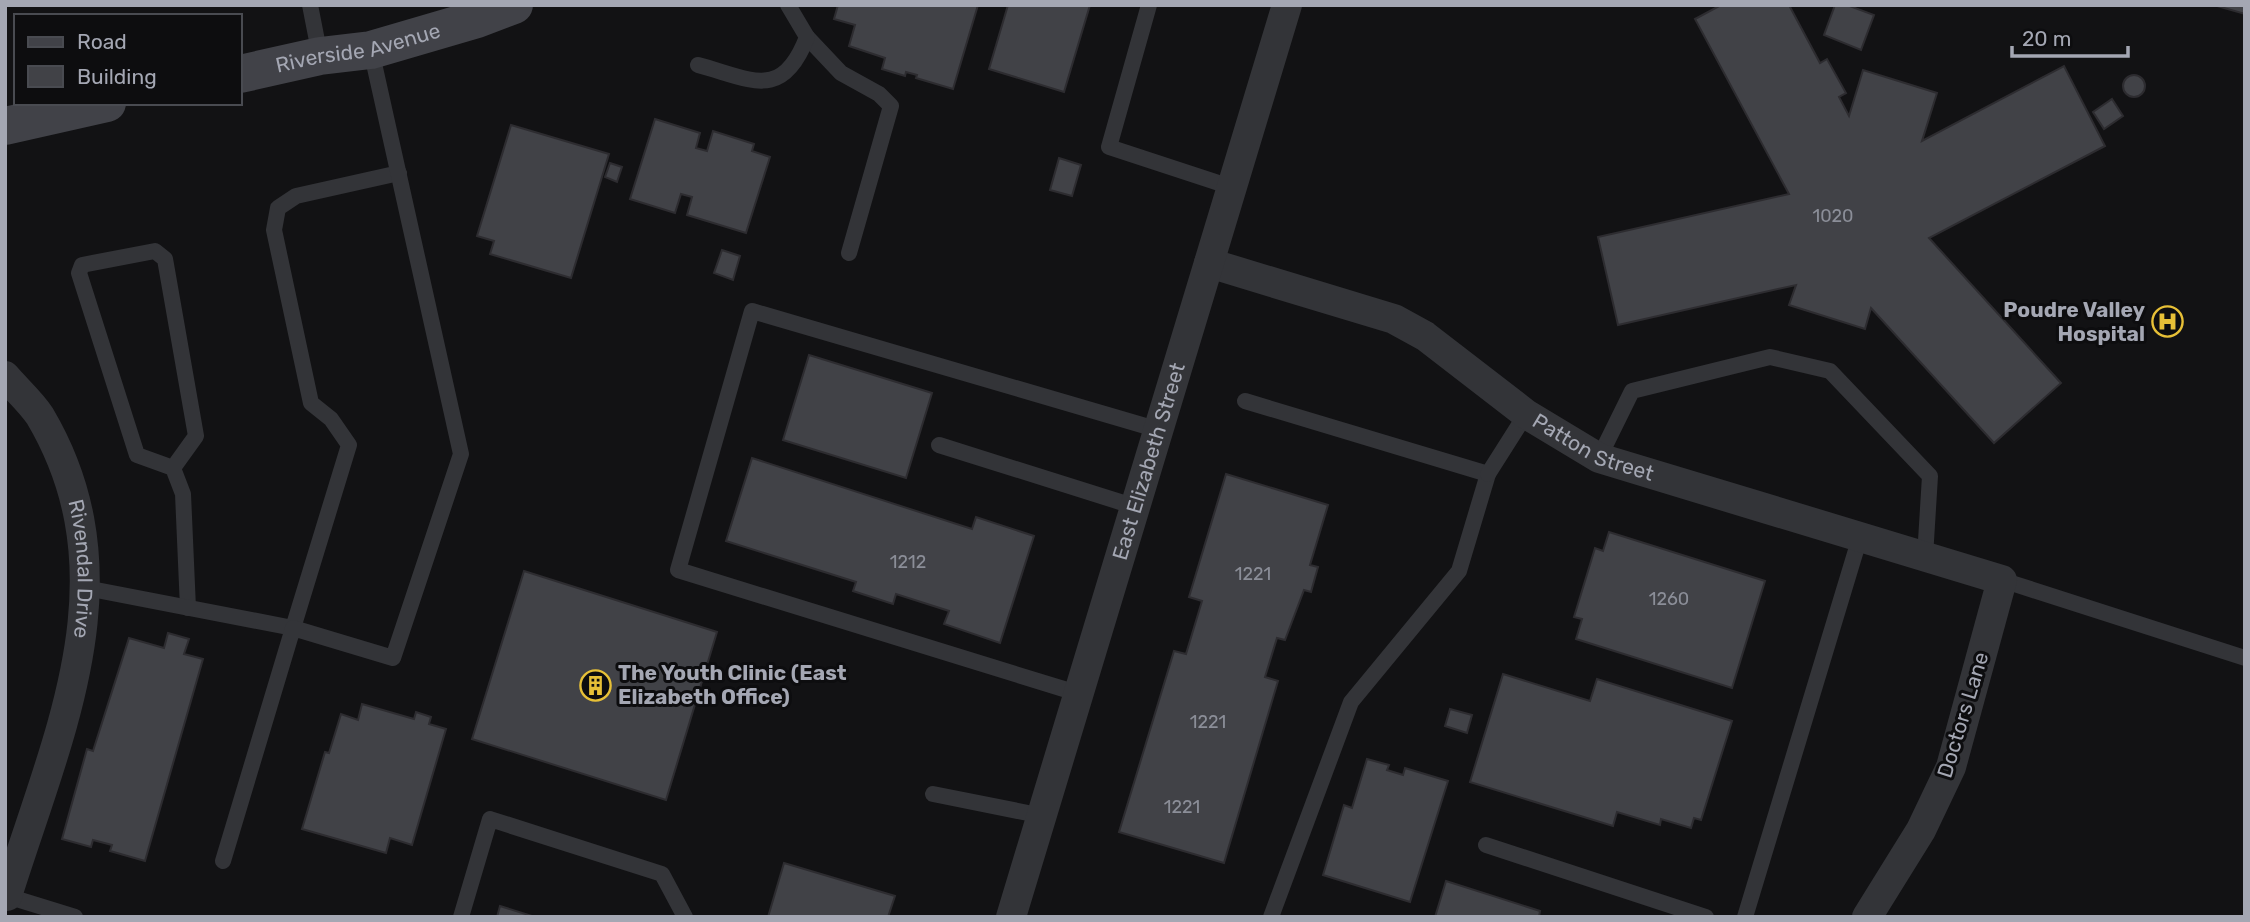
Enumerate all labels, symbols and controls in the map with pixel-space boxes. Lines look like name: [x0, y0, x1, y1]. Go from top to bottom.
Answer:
legend: [14, 14, 242, 105]
scale bar: [2012, 14, 2128, 58]
street label: Riverside Avenue: [273, 17, 443, 78]
text: 20 m: [2022, 26, 2071, 51]
text: Road: [77, 29, 127, 54]
text: Building: [77, 64, 157, 89]
house number: 1020: [1812, 205, 1854, 227]
place label: Poudre Valley Hospital: [2003, 297, 2145, 346]
hospital icon: Poudre Valley Hospital: [2151, 305, 2185, 339]
street label: East Elizabeth Street: [1107, 360, 1190, 563]
street label: Patton Street: [1528, 408, 1657, 486]
street label: Rivendal Drive: [63, 497, 98, 640]
house number: 1212: [890, 551, 926, 573]
house number: 1221: [1235, 563, 1271, 585]
house number: 1260: [1649, 588, 1689, 610]
street label: Doctors Lane: [1932, 649, 1993, 781]
place label: The Youth Clinic (East Elizabeth Office): [618, 660, 847, 709]
building icon: The Youth Clinic (East Elizabeth Office): [578, 668, 612, 702]
house number: 1221: [1190, 711, 1226, 733]
house number: 1221: [1164, 796, 1200, 818]

